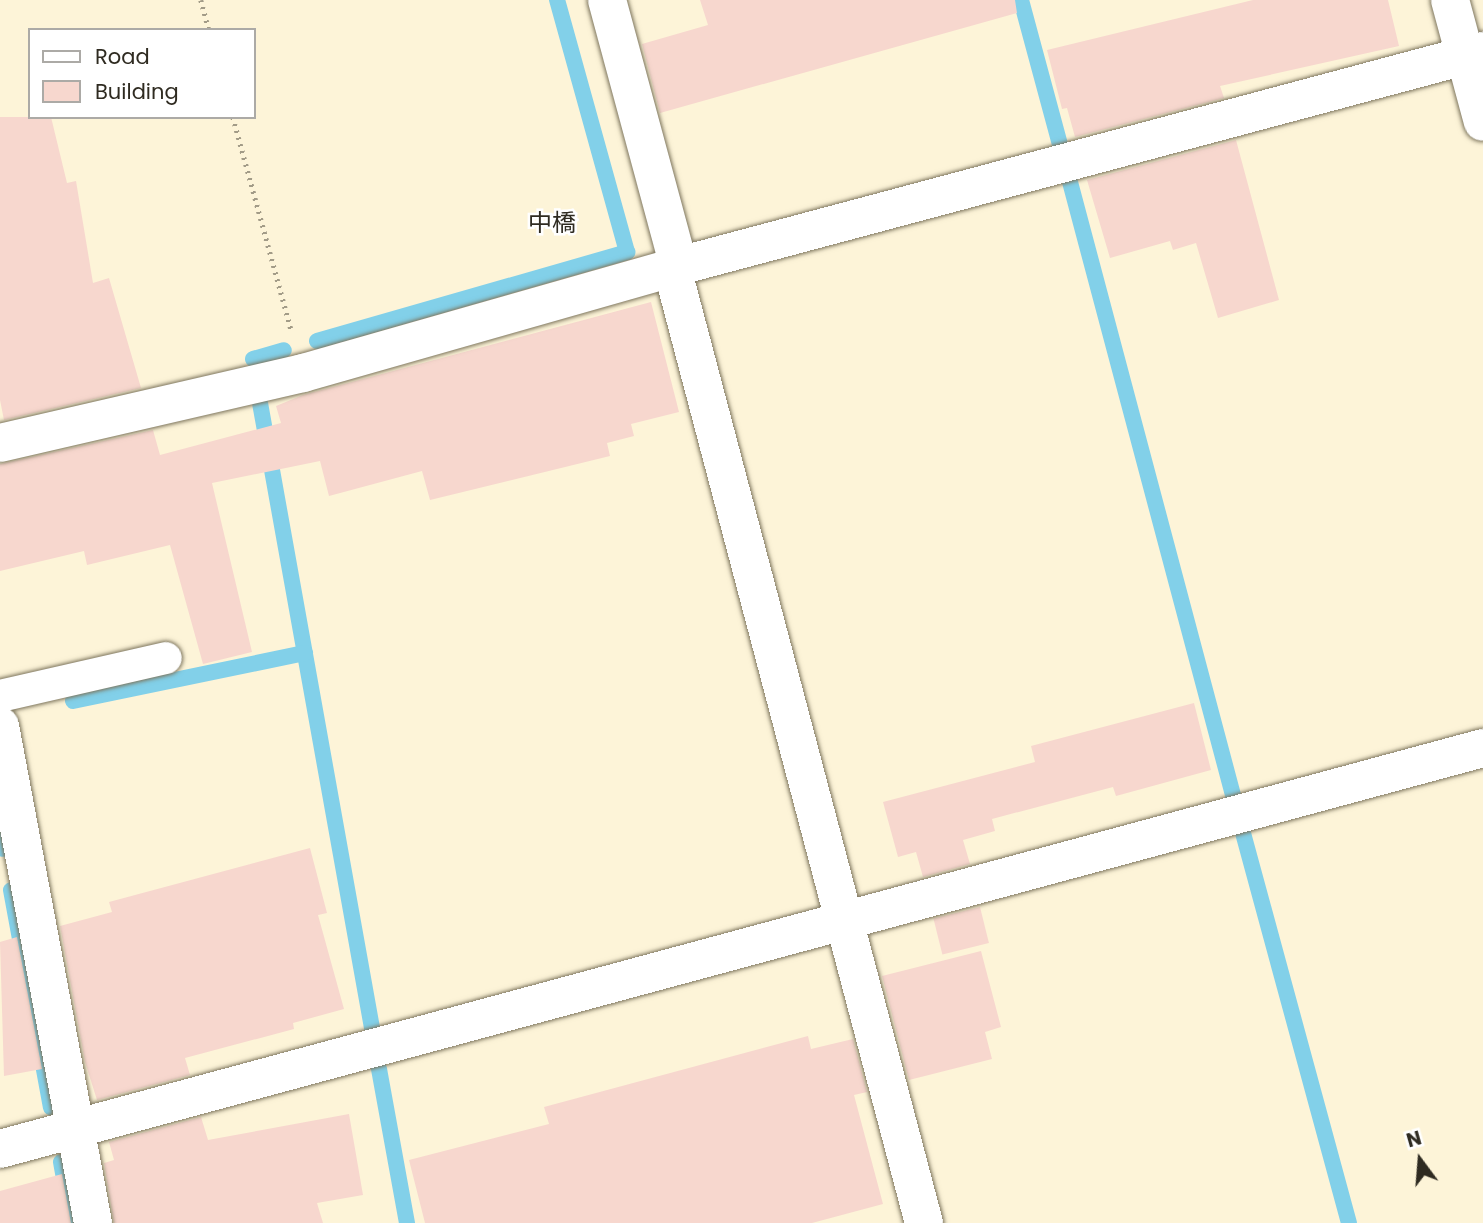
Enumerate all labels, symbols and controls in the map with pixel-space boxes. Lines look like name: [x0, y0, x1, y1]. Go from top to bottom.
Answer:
legend: [28, 28, 256, 119]
text: Road: [95, 42, 150, 71]
text: Building: [95, 77, 179, 106]
district label: 中橋: [528, 209, 576, 237]
text: N: [1403, 1124, 1425, 1154]
north arrow: [1385, 1125, 1455, 1195]

